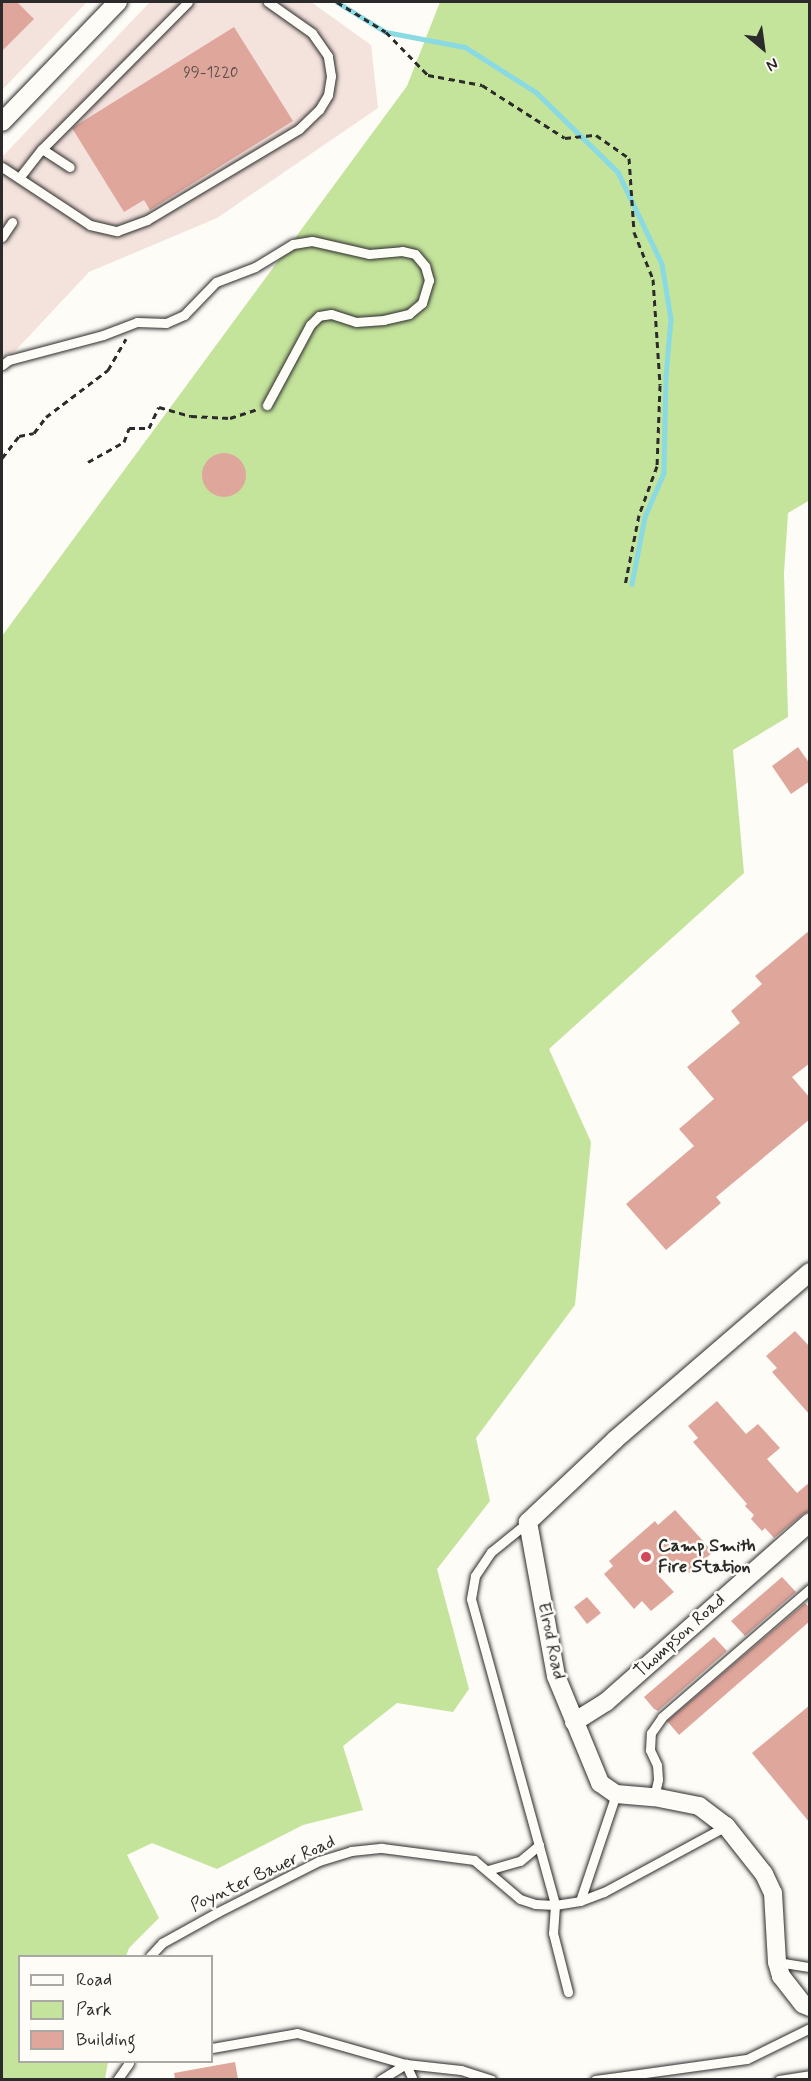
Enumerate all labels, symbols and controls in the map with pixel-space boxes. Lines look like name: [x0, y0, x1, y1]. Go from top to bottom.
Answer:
north arrow: [733, 18, 793, 78]
text: N: [762, 52, 782, 76]
house number: 99-1220: [184, 65, 238, 83]
place label: Camp Smith Fire Station: [658, 1536, 756, 1578]
marker: Camp Smith Fire Station: [639, 1550, 653, 1564]
street label: Thompson Road: [631, 1590, 729, 1682]
street label: Elrod Road: [532, 1600, 570, 1682]
street label: Poynter Bauer Road: [189, 1832, 337, 1916]
legend: [18, 1955, 213, 2063]
text: Road: [76, 1968, 112, 1992]
text: Park: [76, 1998, 112, 2022]
text: Building: [76, 2028, 136, 2052]

